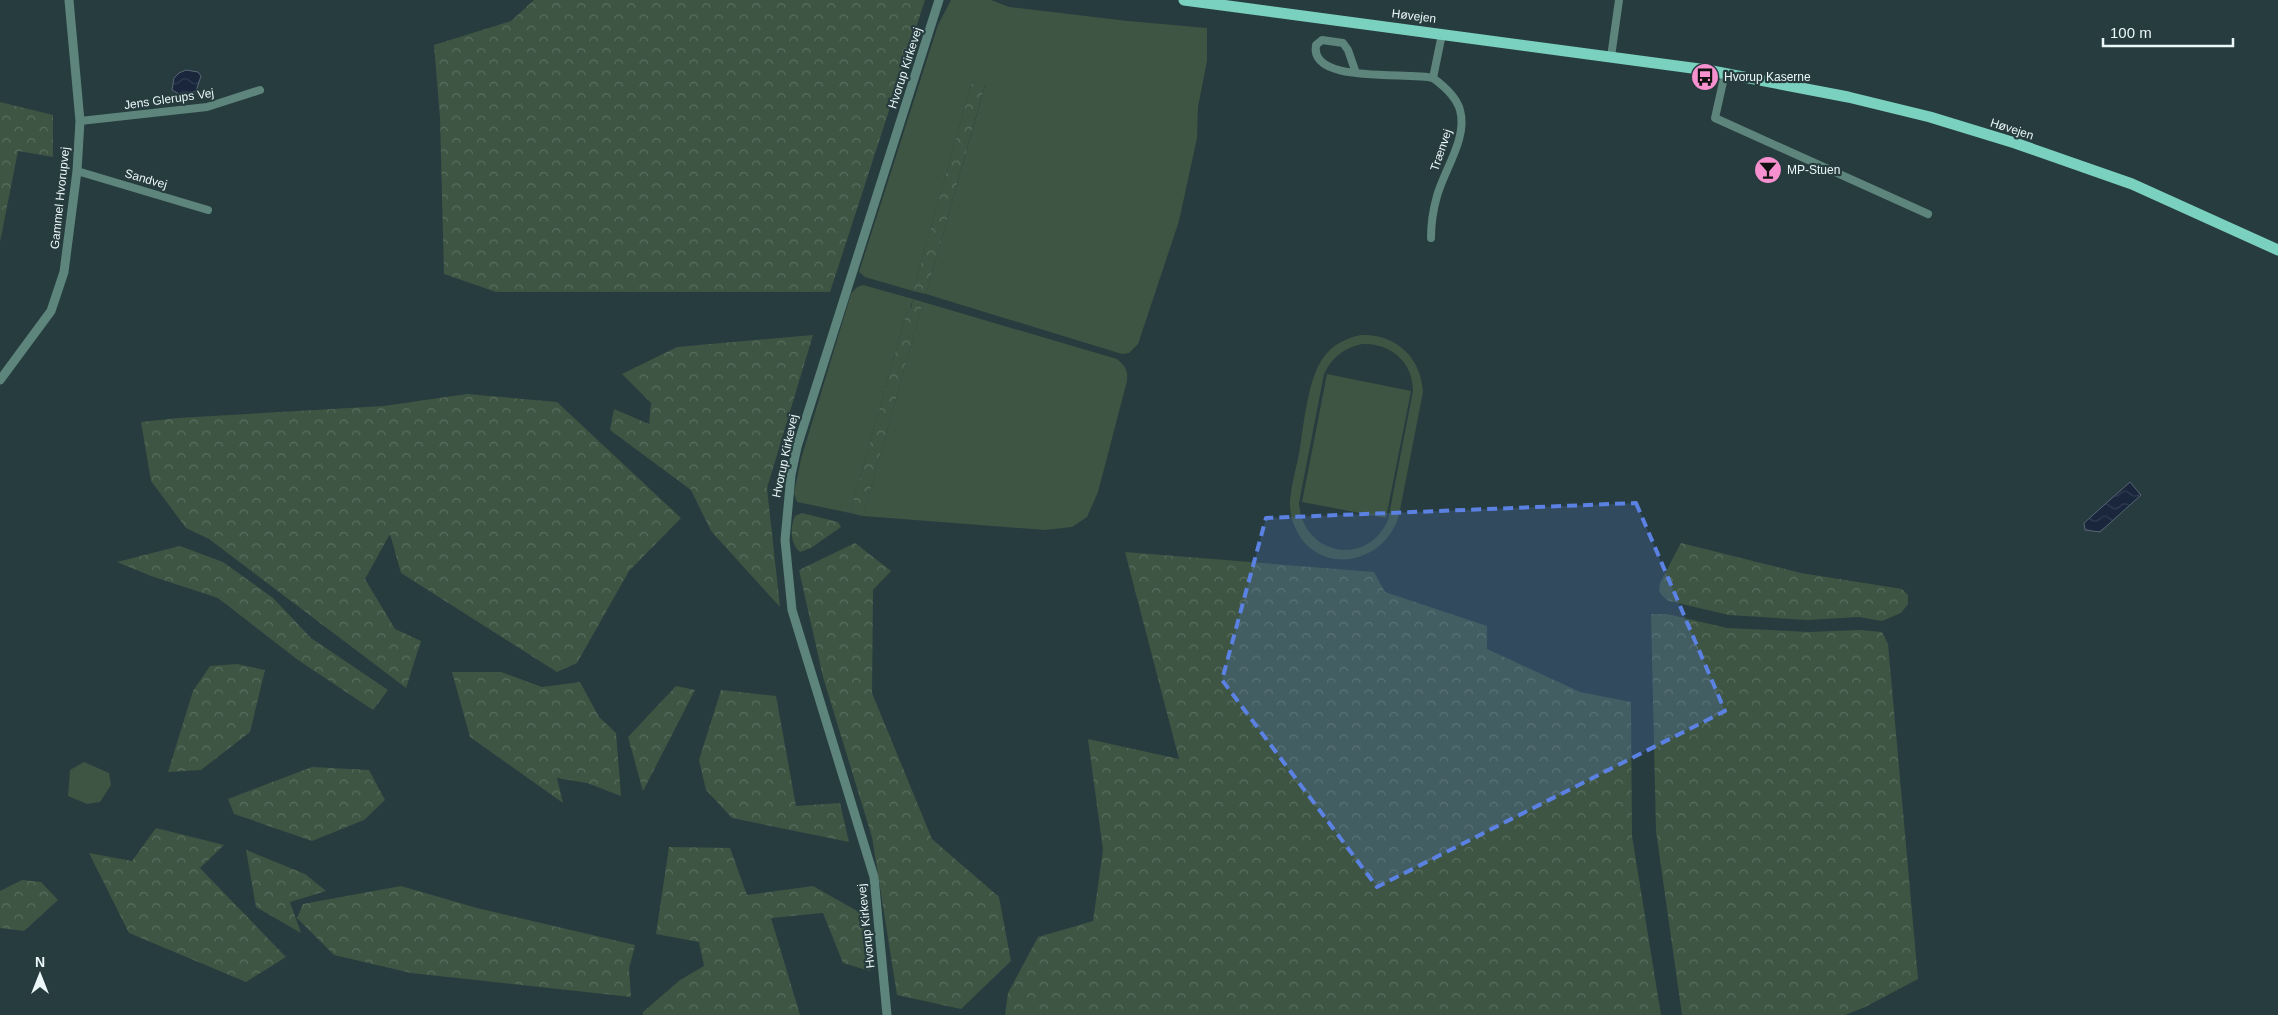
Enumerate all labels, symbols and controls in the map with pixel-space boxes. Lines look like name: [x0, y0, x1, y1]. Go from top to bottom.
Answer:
street label: Høvejen: [1391, 6, 1437, 26]
scale bar: [2103, 15, 2233, 47]
text: 100 m: [2110, 24, 2152, 41]
street label: Hvorup Kirkevej: [885, 26, 925, 110]
bus stop icon: Hvorup Kaserne: [1690, 62, 1720, 92]
place label: Hvorup Kaserne: [1724, 70, 1811, 84]
street label: Jens Glerups Vej: [123, 86, 215, 112]
street label: Høvejen: [1989, 115, 2035, 143]
street label: Trænvej: [1427, 127, 1455, 173]
street label: Gammel Hvorupvej: [48, 146, 72, 250]
bar icon: MP-Stuen: [1753, 155, 1783, 185]
place label: MP-Stuen: [1787, 163, 1840, 177]
street label: Sandvej: [123, 166, 169, 192]
street label: Hvorup Kirkevej: [769, 413, 801, 499]
street label: Hvorup Kirkevej: [855, 883, 877, 969]
north arrow: [15, 950, 65, 1000]
text: N: [35, 954, 45, 970]

